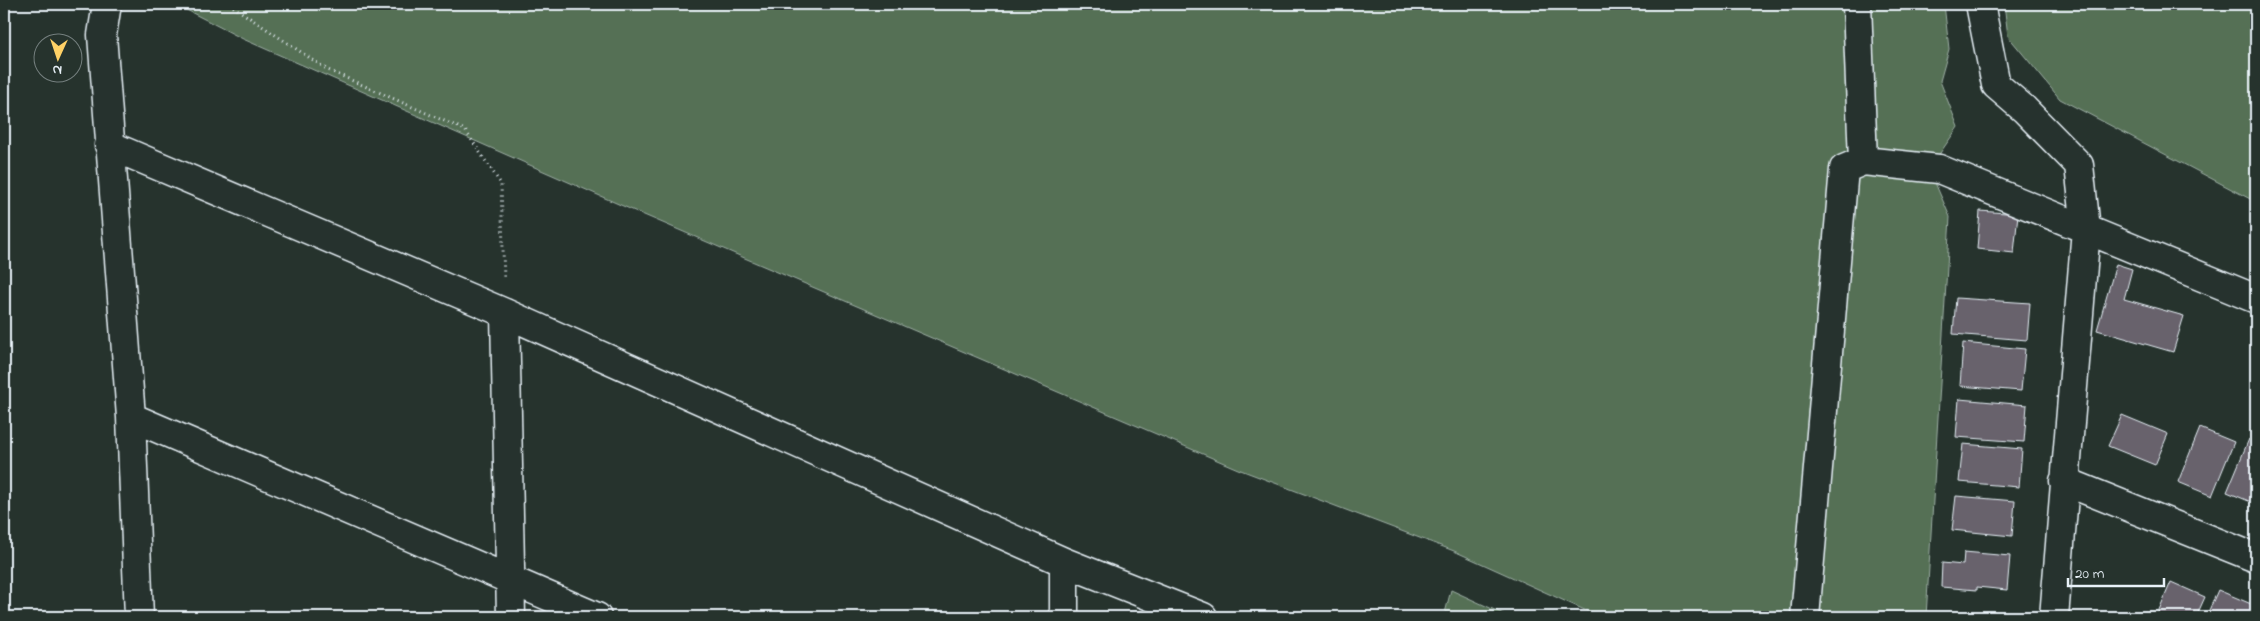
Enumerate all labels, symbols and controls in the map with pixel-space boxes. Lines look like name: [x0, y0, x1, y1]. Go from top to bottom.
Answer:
north arrow: [32, 32, 82, 82]
text: N: [52, 59, 63, 80]
scale bar: [2068, 556, 2164, 588]
text: 20 m: [2075, 563, 2105, 585]

